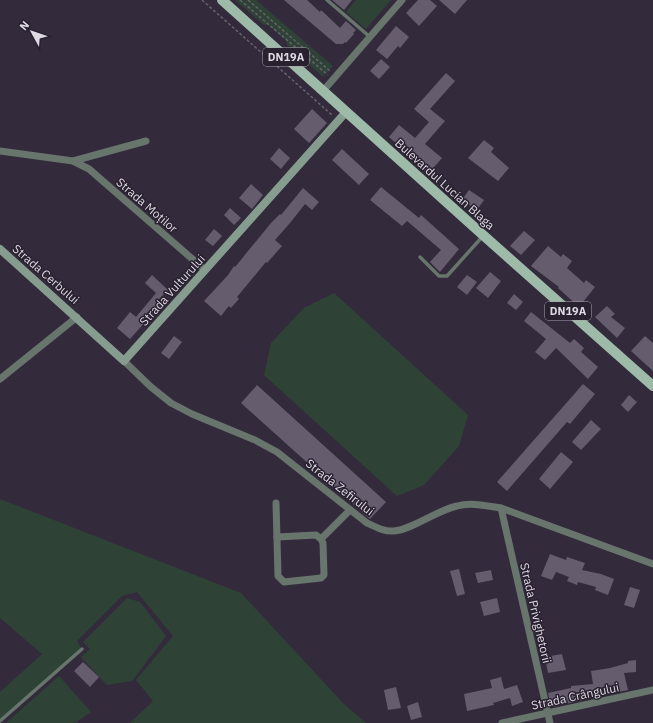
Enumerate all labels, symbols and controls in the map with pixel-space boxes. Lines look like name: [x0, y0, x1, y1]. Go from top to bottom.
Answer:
north arrow: [12, 12, 52, 52]
text: N: [16, 18, 32, 33]
road number: DN19A: [263, 48, 309, 66]
street label: Bulevardul Lucian Blaga: [392, 135, 498, 233]
street label: Strada Moților: [113, 174, 181, 236]
street label: Strada Cerbului: [10, 241, 82, 307]
street label: Strada Vulturului: [136, 251, 208, 329]
road number: DN19A: [545, 302, 591, 320]
street label: Strada Zefirului: [303, 456, 377, 518]
street label: Strada Privighetorii: [517, 561, 555, 665]
street label: Strada Crângului: [530, 679, 620, 713]

